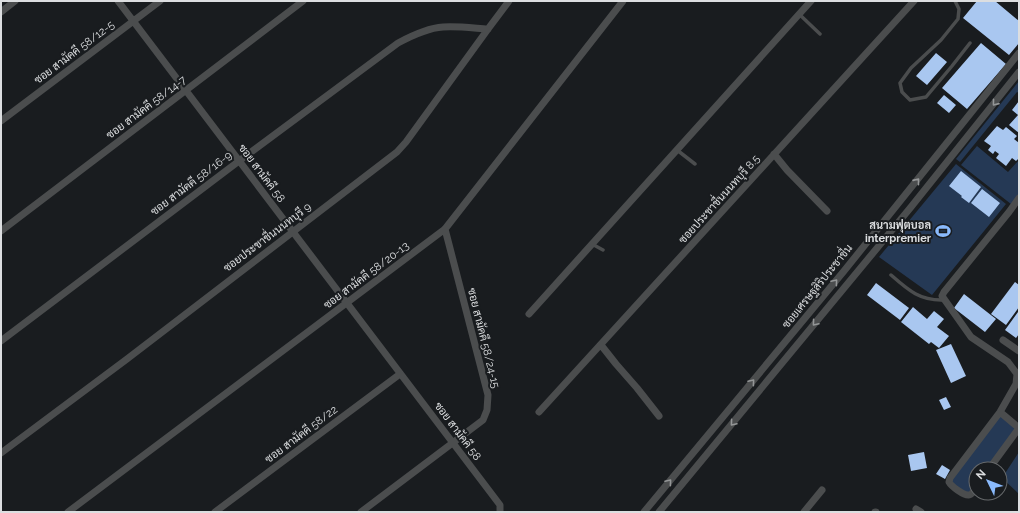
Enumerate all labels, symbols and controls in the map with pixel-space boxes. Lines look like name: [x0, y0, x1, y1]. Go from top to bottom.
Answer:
street label: ซอย สามัคคี 58/12-5: [30, 16, 117, 87]
street label: ซอย สามัคคี 58/14-7: [103, 71, 189, 142]
one-way arrow: [992, 98, 999, 105]
street label: ซอย สามัคคี 58: [236, 140, 289, 205]
street label: ซอย สามัคคี 58/16-9: [147, 147, 234, 218]
street label: ซอยประชาชื่นนนทบุรี 8.5: [672, 149, 764, 248]
one-way arrow: [912, 178, 919, 185]
street label: ซอยประชาชื่นนนทบุรี 9: [218, 196, 315, 276]
place label: สนามฟุตบอล interpremier: [865, 219, 932, 245]
sports icon: สนามฟุตบอล interpremier: [934, 222, 952, 240]
street label: ซอย สามัคคี 58/20-13: [320, 237, 412, 312]
street label: ซอยเศรษฐสิริประชาชื่น: [776, 239, 856, 331]
one-way arrow: [831, 279, 838, 287]
street label: ซอย สามัคคี 58/24-15: [465, 286, 504, 390]
one-way arrow: [813, 318, 820, 326]
one-way arrow: [748, 379, 755, 387]
street label: ซอย สามัคคี 58: [432, 398, 485, 463]
street label: ซอย สามัคคี 58/22: [261, 401, 340, 466]
one-way arrow: [730, 419, 737, 426]
north arrow: [968, 461, 1008, 501]
text: N: [973, 467, 989, 482]
one-way arrow: [664, 479, 671, 487]

